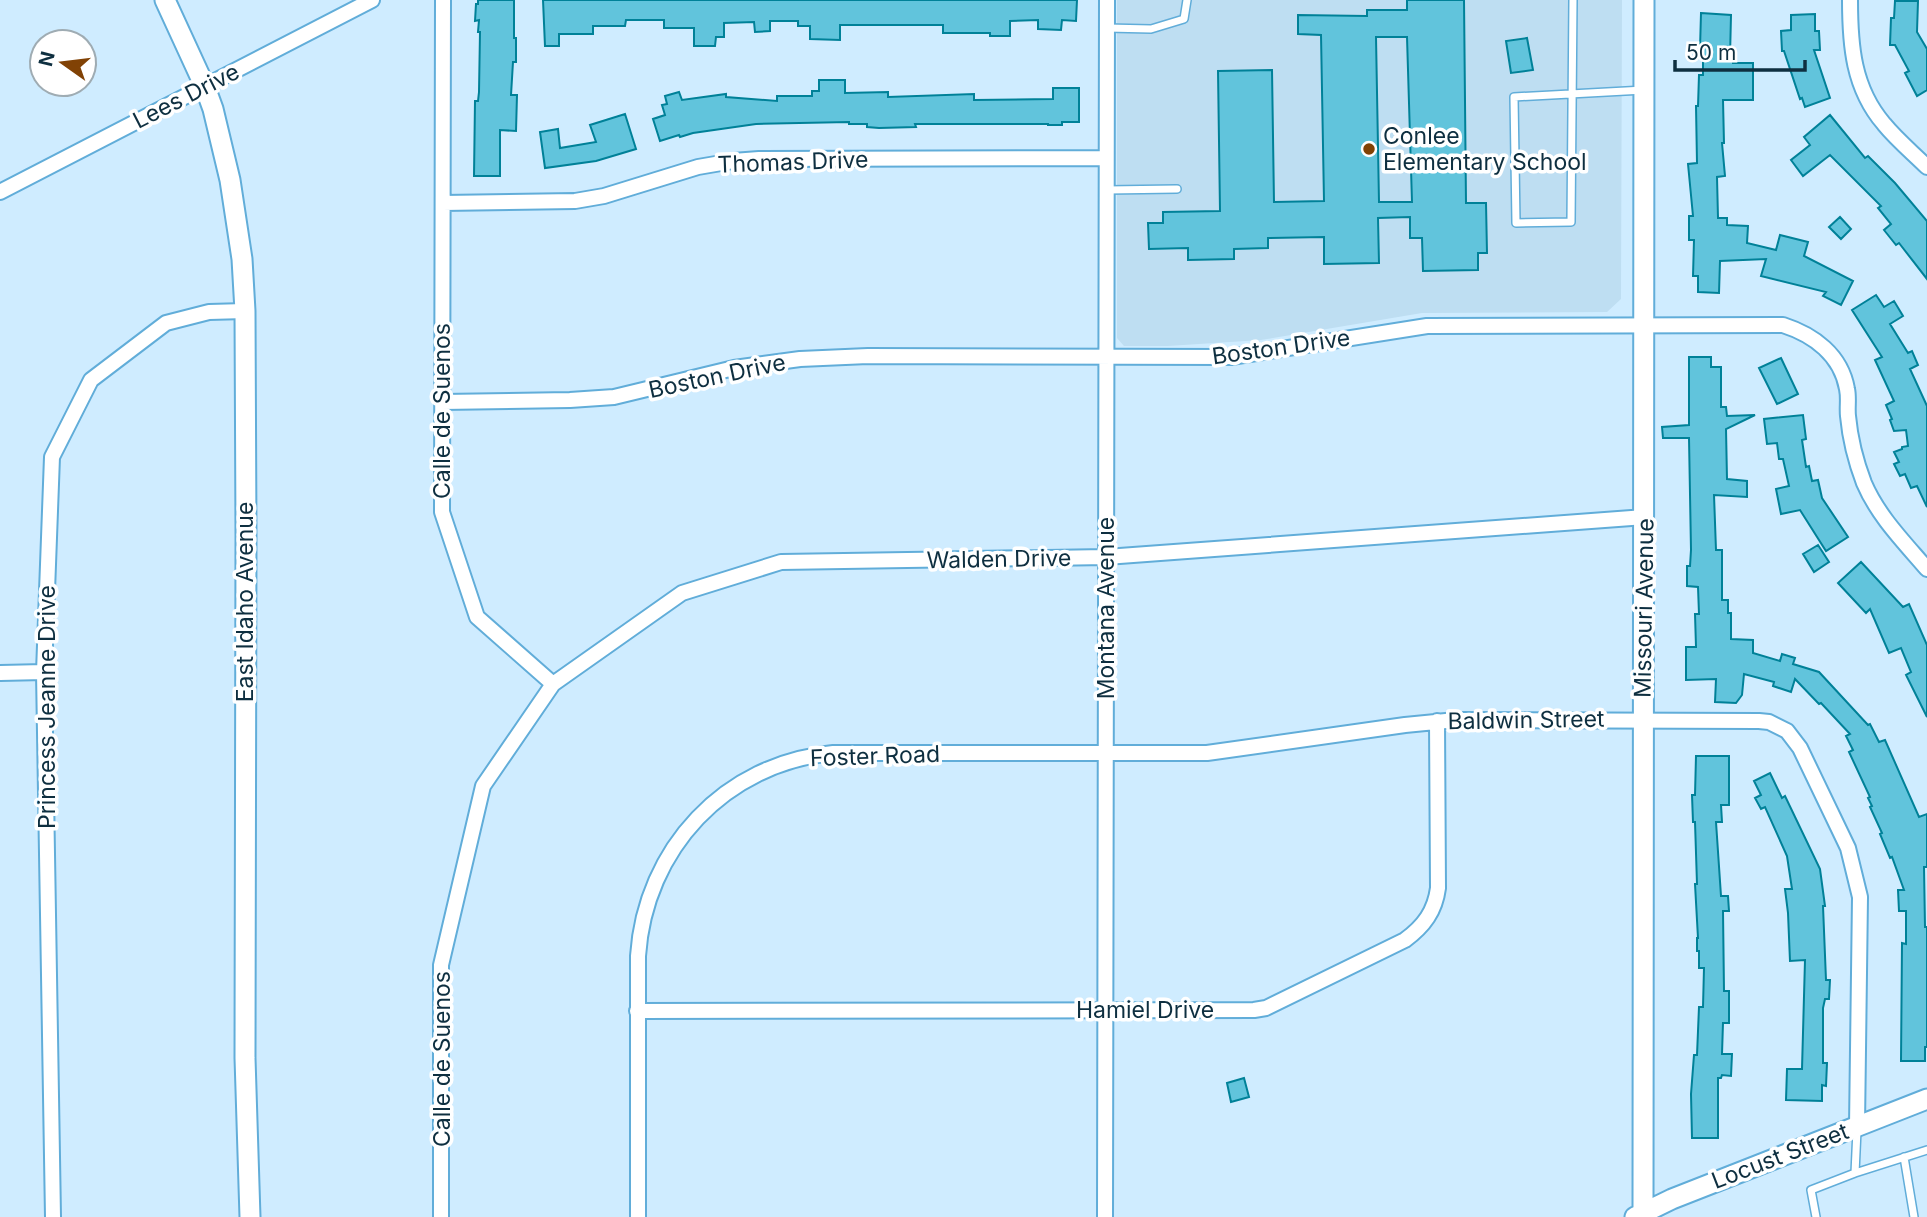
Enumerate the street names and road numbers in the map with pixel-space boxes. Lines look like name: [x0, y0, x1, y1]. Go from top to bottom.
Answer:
street label: Lees Drive: [128, 57, 244, 135]
street label: Thomas Drive: [717, 145, 869, 179]
street label: Calle de Suenos: [428, 323, 456, 499]
street label: Boston Drive: [1210, 323, 1352, 371]
street label: Boston Drive: [646, 348, 788, 404]
street label: East Idaho Avenue: [231, 502, 259, 702]
street label: Montana Avenue: [1092, 517, 1120, 699]
street label: Missouri Avenue: [1628, 518, 1660, 698]
street label: Walden Drive: [926, 544, 1072, 574]
street label: Princess Jeanne Drive: [33, 585, 61, 829]
street label: Baldwin Street: [1447, 705, 1605, 735]
street label: Foster Road: [810, 740, 940, 772]
street label: Calle de Suenos: [428, 971, 456, 1147]
street label: Hamiel Drive: [1076, 996, 1214, 1024]
street label: Locust Street: [1707, 1117, 1853, 1195]

